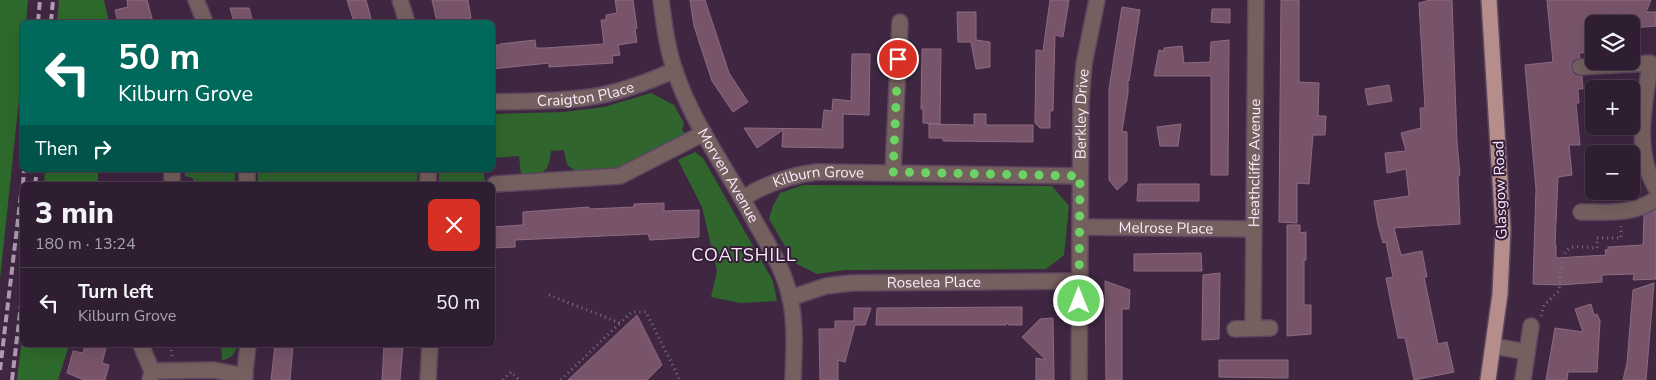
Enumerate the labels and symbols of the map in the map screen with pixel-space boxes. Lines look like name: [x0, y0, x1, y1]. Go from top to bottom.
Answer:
pin: [877, 38, 919, 80]
street label: Berkley Drive: [1071, 68, 1094, 159]
street label: Craigton Place: [537, 77, 637, 111]
street label: Heathcliffe Avenue: [1244, 99, 1265, 227]
street label: Morven Avenue: [693, 125, 764, 226]
street label: Glasgow Road: [1488, 140, 1512, 240]
street label: Kilburn Grove: [770, 162, 864, 192]
street label: Melrose Place: [1119, 217, 1213, 239]
district label: COATSHILL: [691, 243, 797, 267]
street label: Roselea Place: [887, 272, 981, 293]
position arrow: [1052, 274, 1104, 326]

